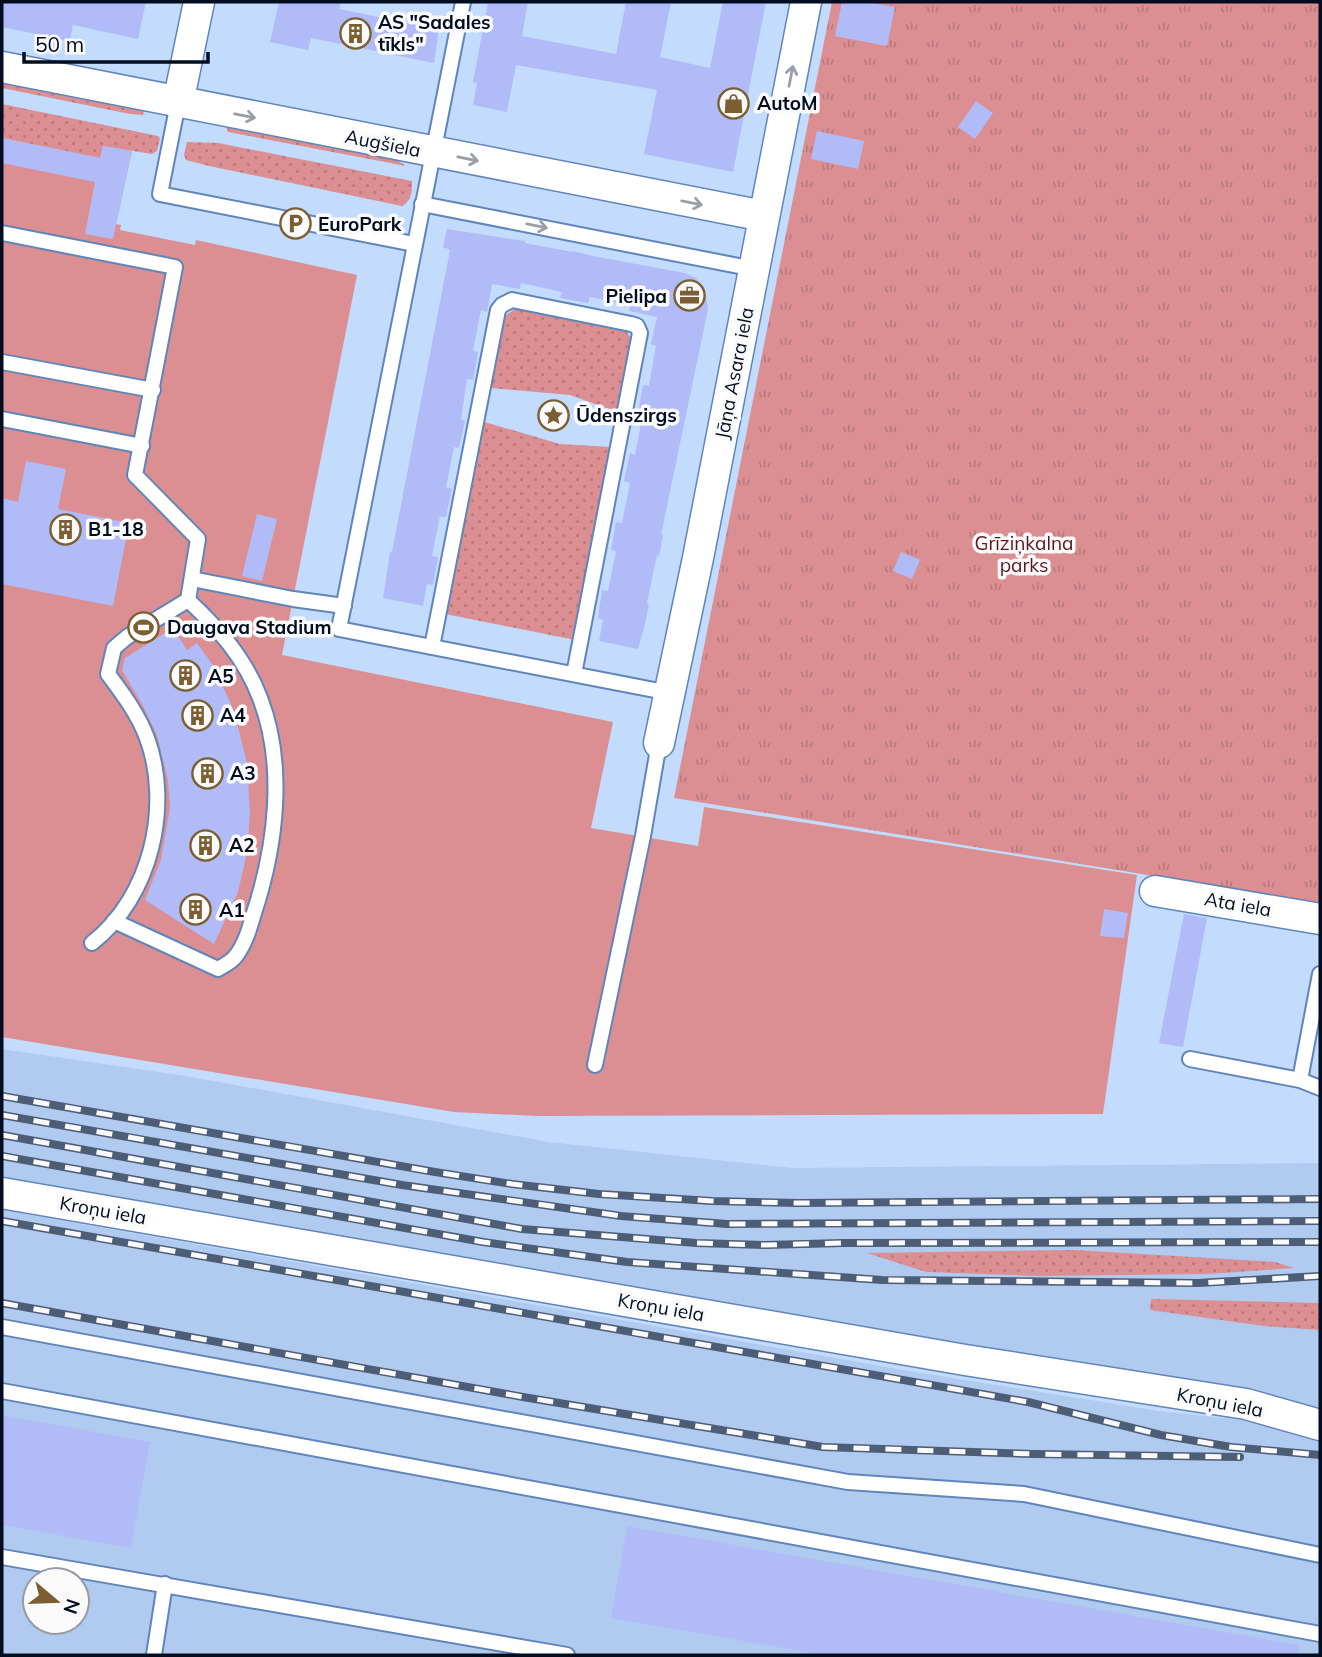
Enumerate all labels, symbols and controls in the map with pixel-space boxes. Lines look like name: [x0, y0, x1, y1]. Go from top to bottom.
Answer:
place label: AS "Sadales tīkls": [378, 10, 491, 56]
building icon: AS "Sadales tīkls": [338, 16, 372, 50]
scale bar: [24, 21, 208, 65]
text: 50 m: [35, 31, 84, 57]
one-way arrow: [785, 65, 799, 88]
shop icon: AutoM: [717, 86, 751, 120]
place label: AutoM: [757, 91, 817, 115]
one-way arrow: [233, 110, 256, 123]
street label: Augšiela: [343, 124, 423, 162]
one-way arrow: [456, 153, 479, 167]
one-way arrow: [680, 196, 703, 210]
parking icon: EuroPark: [278, 207, 312, 241]
place label: EuroPark: [318, 212, 402, 236]
one-way arrow: [525, 220, 548, 234]
office icon: Pielipa: [673, 279, 707, 313]
place label: Pielipa: [605, 284, 667, 308]
street label: Jāņa Asara iela: [709, 305, 760, 441]
place icon: Ūdenszirgs: [536, 398, 570, 432]
place label: Ūdenszirgs: [576, 403, 677, 427]
building icon: B1-18: [48, 512, 82, 546]
place label: B1-18: [88, 517, 144, 541]
park label: Grīziņkalna parks: [975, 531, 1073, 577]
sports icon: Daugava Stadium: [127, 610, 161, 644]
place label: Daugava Stadium: [167, 615, 332, 639]
building icon: A5: [168, 659, 202, 693]
place label: A5: [208, 664, 234, 688]
building icon: A4: [180, 698, 214, 732]
place label: A4: [220, 703, 246, 727]
building icon: A3: [190, 756, 224, 790]
place label: A3: [230, 761, 256, 785]
building icon: A2: [189, 828, 223, 862]
place label: A2: [229, 833, 255, 857]
street label: Ata iela: [1203, 886, 1273, 922]
building icon: A1: [179, 893, 213, 927]
place label: A1: [219, 898, 245, 922]
street label: Kroņu iela: [58, 1191, 148, 1230]
street label: Kroņu iela: [616, 1288, 706, 1327]
street label: Kroņu iela: [1175, 1382, 1265, 1423]
north arrow: [21, 1566, 91, 1636]
text: N: [58, 1596, 86, 1617]

